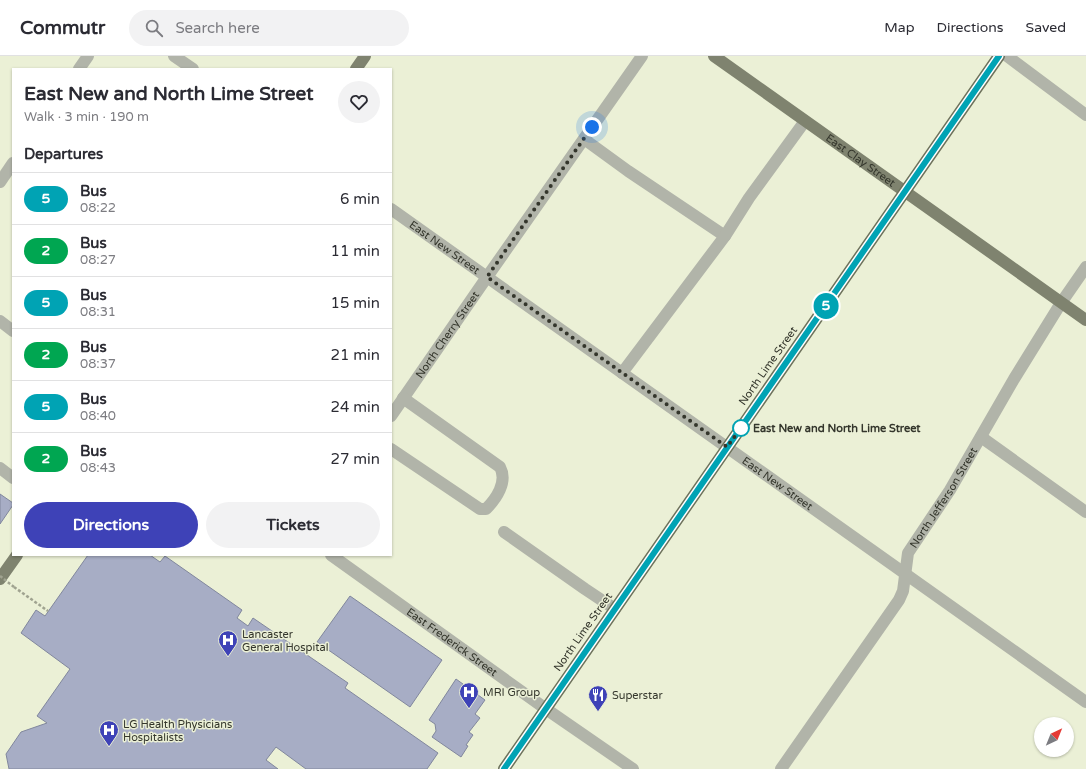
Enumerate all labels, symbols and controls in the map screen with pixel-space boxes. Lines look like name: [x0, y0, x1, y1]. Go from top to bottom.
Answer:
search box: [129, 10, 409, 46]
text: Commutr: [20, 17, 105, 39]
icon: search: [143, 17, 165, 39]
text: Search here: [175, 19, 260, 37]
text: Map: [884, 19, 915, 36]
text: Directions: [937, 19, 1004, 36]
text: Saved: [1026, 19, 1066, 36]
button: heart: [338, 81, 380, 123]
text: East New and North Lime Street: [24, 83, 313, 105]
text: Walk · 3 min · 190 m: [24, 109, 149, 125]
your location: [582, 117, 602, 137]
street label: East Clay Street: [823, 131, 898, 189]
text: Departures: [24, 145, 103, 163]
text: Bus: [80, 182, 107, 200]
text: 5: [42, 190, 50, 207]
text: 6 min: [340, 190, 380, 208]
text: 08:22: [80, 200, 116, 216]
street label: East New Street: [407, 218, 483, 277]
text: Bus: [80, 234, 107, 252]
text: 2: [42, 242, 50, 259]
text: 11 min: [331, 242, 380, 260]
text: 08:27: [80, 252, 116, 268]
text: Bus: [80, 286, 107, 304]
street label: North Cherry Street: [413, 289, 482, 380]
line badge: 5: [813, 293, 839, 319]
text: 5: [42, 294, 50, 311]
text: 15 min: [331, 294, 380, 312]
text: 5: [822, 297, 830, 314]
text: 08:31: [80, 304, 116, 320]
street label: North Lime Street: [736, 324, 800, 408]
text: Bus: [80, 338, 107, 356]
text: 2: [42, 346, 50, 363]
text: 21 min: [331, 346, 380, 364]
text: 08:37: [80, 356, 116, 372]
text: Bus: [80, 390, 107, 408]
text: 5: [42, 398, 50, 415]
text: 24 min: [331, 398, 380, 416]
text: 08:40: [80, 408, 116, 424]
marker: East New and North Lime Street: [732, 419, 750, 437]
place label: East New and North Lime Street: [753, 422, 921, 435]
text: Bus: [80, 442, 107, 460]
street label: North Jefferson Street: [907, 445, 980, 550]
text: 2: [42, 450, 50, 467]
text: 27 min: [331, 450, 380, 468]
street label: East New Street: [740, 454, 815, 513]
text: 08:43: [80, 460, 116, 476]
button: Directions: [24, 502, 198, 548]
button: Tickets: [206, 502, 380, 548]
street label: North Lime Street: [551, 590, 615, 674]
street label: East Frederick Street: [404, 605, 500, 679]
place label: Lancaster General Hospital: [242, 628, 328, 654]
hospital icon: Lancaster General Hospital: [217, 629, 239, 657]
hospital icon: MRI Group: [458, 681, 480, 709]
restaurant icon: Superstar: [587, 684, 609, 712]
place label: MRI Group: [483, 686, 540, 699]
place label: Superstar: [612, 689, 663, 702]
north arrow: [1034, 717, 1074, 757]
map controls: [1034, 717, 1074, 757]
place label: LG Health Physicians Hospitalists: [123, 718, 232, 744]
hospital icon: LG Health Physicians Hospitalists: [98, 719, 120, 747]

